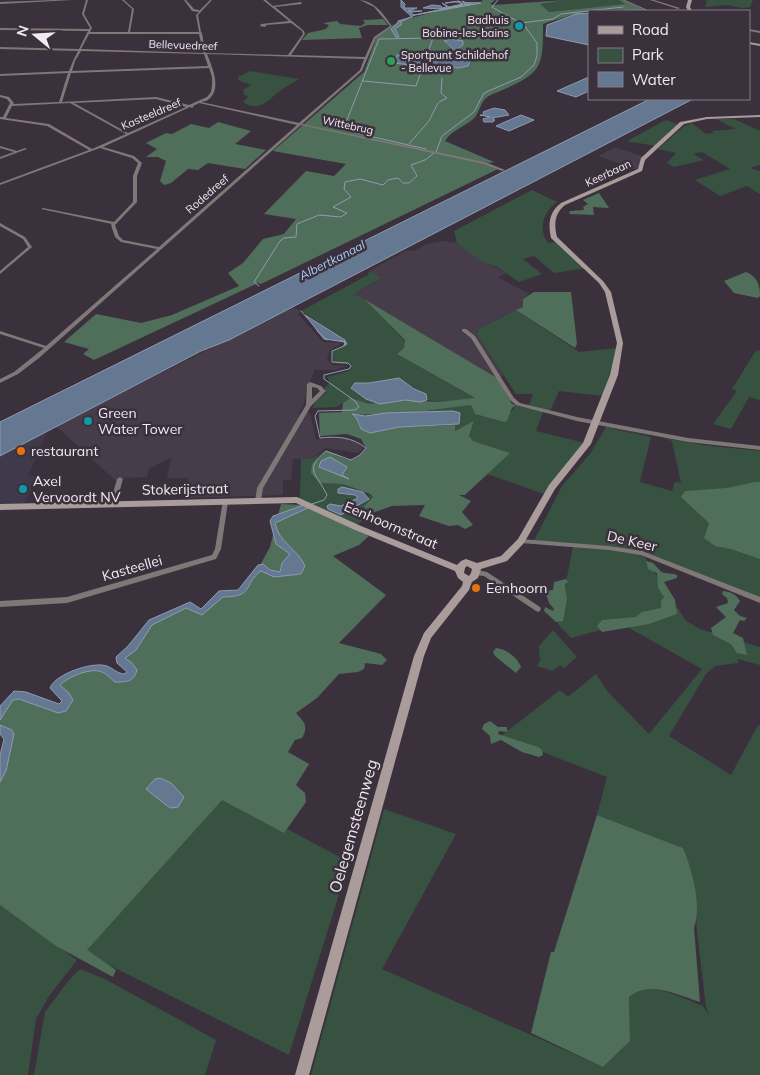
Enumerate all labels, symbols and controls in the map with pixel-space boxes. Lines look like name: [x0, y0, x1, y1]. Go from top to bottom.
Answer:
north arrow: [10, 10, 60, 60]
legend: [588, 10, 750, 100]
place label: Badhuis Bobine-les-bains: [422, 13, 509, 40]
marker: Badhuis Bobine-les-bains: [513, 20, 525, 32]
text: Road: [632, 20, 669, 39]
text: N: [12, 23, 33, 39]
street label: Bellevuedreef: [148, 37, 218, 53]
text: Park: [632, 45, 664, 64]
place label: Sportpunt Schildehof - Bellevue: [401, 48, 508, 75]
marker: Sportpunt Schildehof - Bellevue: [385, 55, 397, 67]
text: Water: [632, 70, 676, 89]
street label: Kasteeldreef: [119, 95, 183, 133]
street label: Wittebrug: [321, 113, 375, 137]
street label: Keerbaan: [583, 156, 633, 190]
street label: Rodedreef: [183, 171, 232, 217]
water label: Albertkanaal: [296, 237, 368, 283]
place label: Green Water Tower: [98, 404, 183, 438]
marker: Green Water Tower: [82, 415, 94, 427]
place label: restaurant: [31, 442, 98, 460]
marker: restaurant: [15, 445, 27, 457]
place label: Axel Vervoordt NV: [33, 472, 121, 506]
street label: Stokerijstraat: [142, 479, 228, 499]
marker: Axel Vervoordt NV: [17, 483, 29, 495]
street label: Eenhoornstraat: [341, 497, 441, 553]
street label: De Keer: [605, 527, 660, 556]
street label: Kasteellei: [100, 551, 164, 585]
place label: Eenhoorn: [486, 579, 547, 597]
marker: Eenhoorn: [470, 582, 482, 594]
street label: Oelegemsteenweg: [324, 757, 382, 895]

